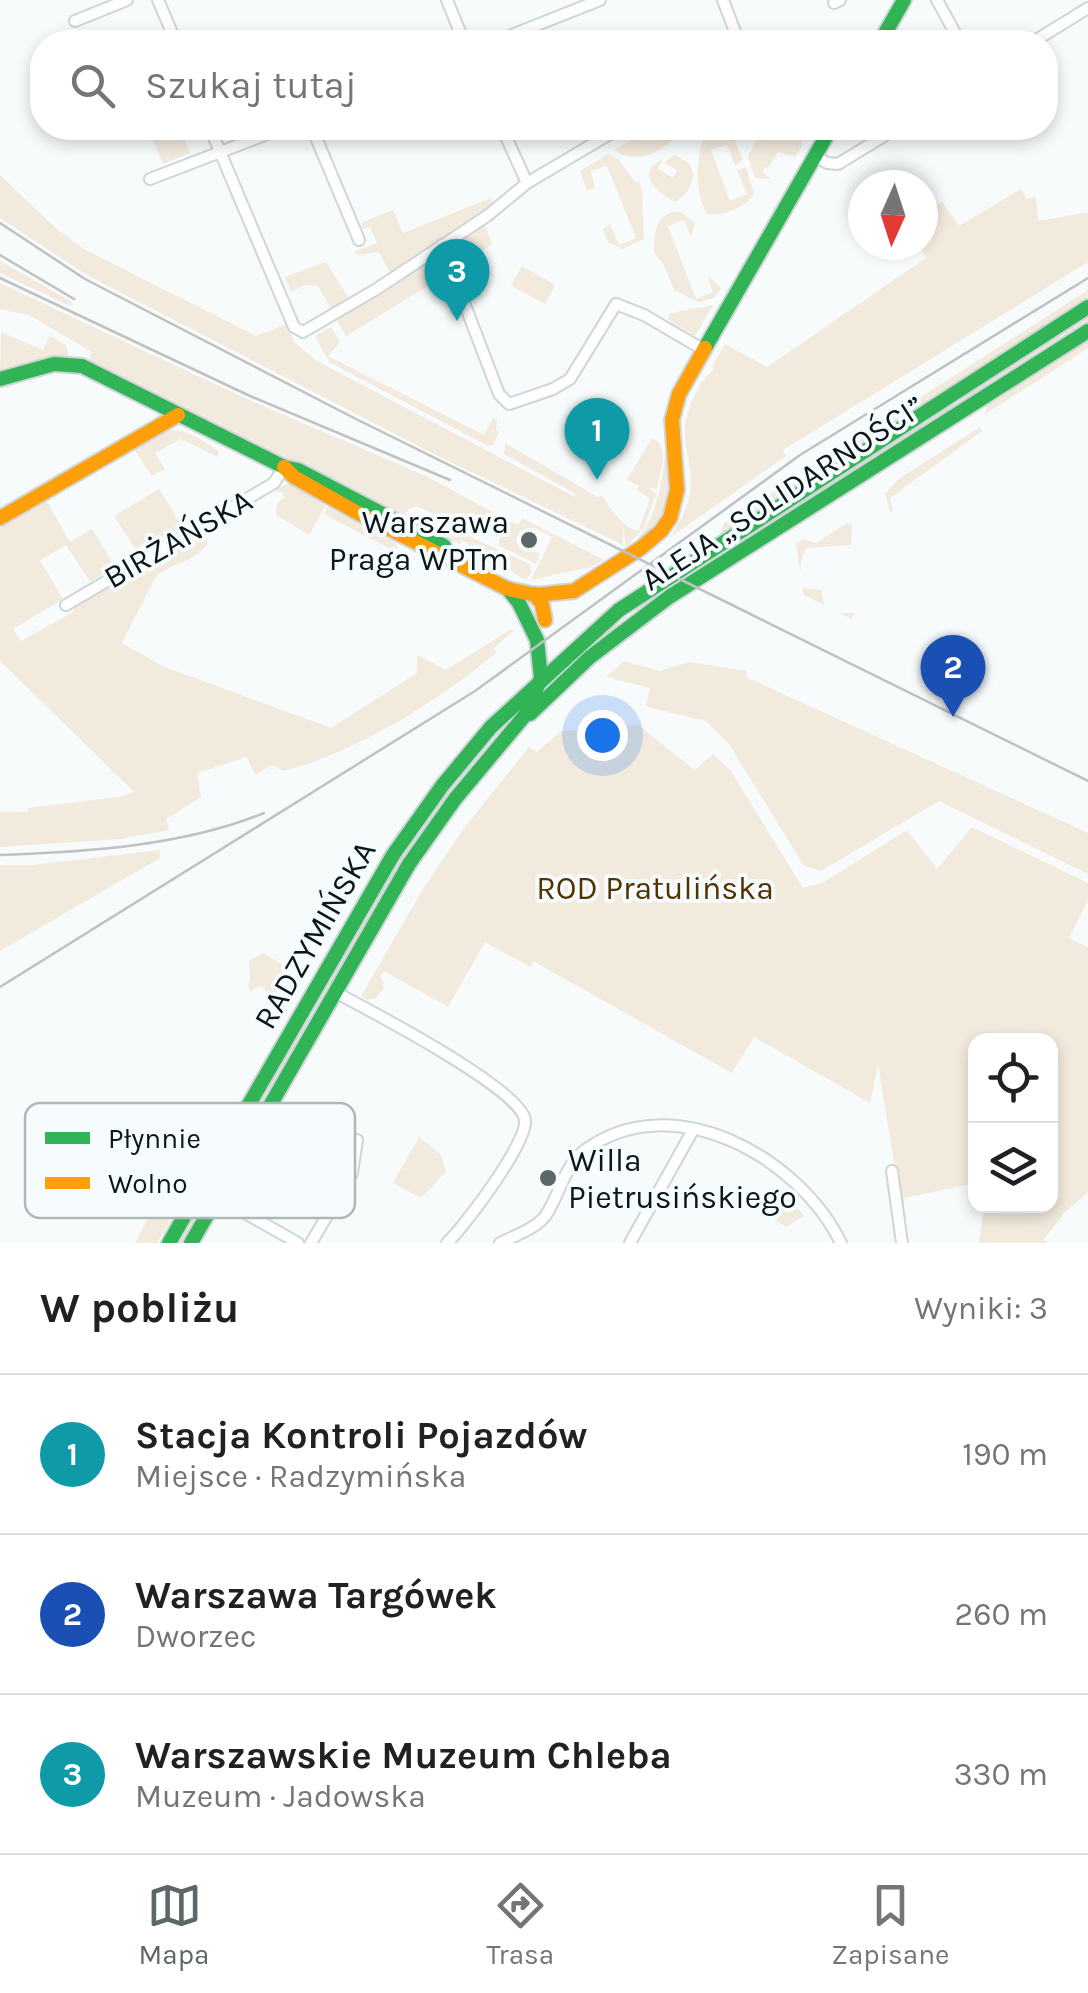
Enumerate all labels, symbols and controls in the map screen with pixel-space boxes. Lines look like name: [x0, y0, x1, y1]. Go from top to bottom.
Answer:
search box: [30, 30, 1058, 140]
icon: search: [65, 58, 120, 113]
text: Szukaj tutaj: [145, 63, 357, 108]
north arrow: [848, 170, 938, 260]
pin: 3: [424, 238, 490, 321]
street label: ALEJA „SOLIDARNOŚCI”: [633, 386, 932, 598]
pin: 1: [564, 398, 630, 480]
street label: BIRŻAŃSKA: [96, 480, 259, 596]
place label: Warszawa Praga WPTm: [329, 504, 509, 578]
marker: Warszawa Praga WPTm: [518, 529, 540, 551]
pin: 2: [920, 634, 986, 717]
your location: [577, 710, 628, 761]
street label: RADZYMIŃSKA: [245, 834, 384, 1035]
park label: ROD Pratulińska: [536, 870, 774, 907]
map controls: [968, 1033, 1058, 1213]
button: locate: [968, 1033, 1058, 1123]
legend: [25, 1103, 355, 1218]
text: Płynnie: [108, 1122, 201, 1155]
button: layers: [968, 1123, 1058, 1213]
place label: Willa Pietrusińskiego: [568, 1142, 797, 1216]
text: Wolno: [108, 1167, 187, 1200]
marker: Willa Pietrusińskiego: [537, 1167, 559, 1189]
text: W pobliżu: [40, 1283, 239, 1333]
text: Wyniki: 3: [914, 1290, 1048, 1327]
text: Stacja Kontroli Pojazdów: [135, 1413, 587, 1458]
text: 1: [67, 1436, 78, 1473]
text: 190 m: [962, 1436, 1048, 1473]
text: Miejsce · Radzymińska: [135, 1458, 466, 1495]
text: Warszawa Targówek: [135, 1573, 497, 1618]
text: 2: [63, 1596, 82, 1633]
text: 260 m: [955, 1596, 1048, 1633]
text: Dworzec: [135, 1618, 257, 1655]
text: Warszawskie Muzeum Chleba: [135, 1733, 672, 1778]
text: 3: [63, 1756, 82, 1793]
text: 330 m: [954, 1756, 1048, 1793]
text: Muzeum · Jadowska: [135, 1778, 426, 1815]
tab: Mapa: [139, 1878, 209, 1971]
tab: Trasa: [487, 1878, 554, 1971]
tab: Zapisane: [831, 1878, 949, 1971]

